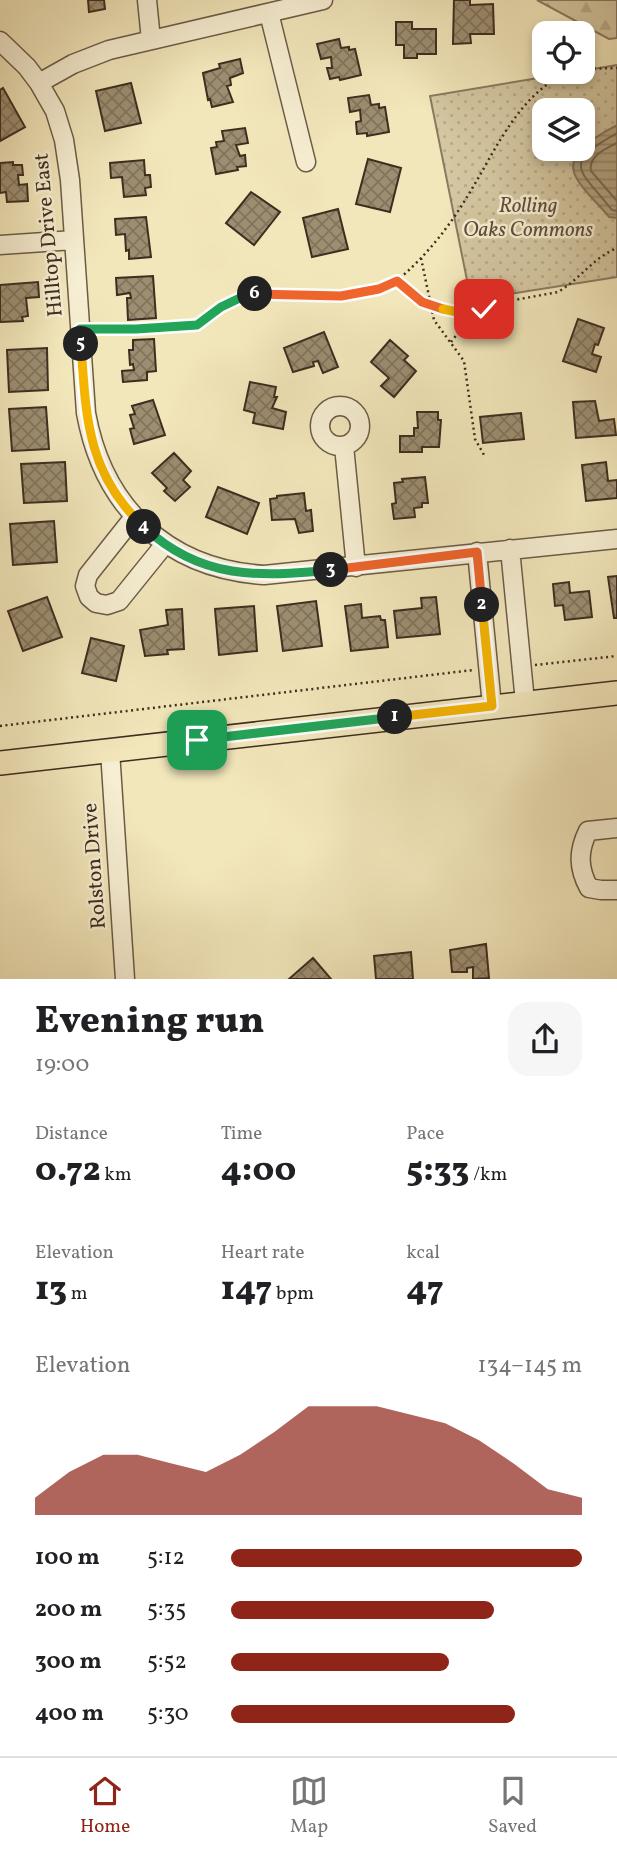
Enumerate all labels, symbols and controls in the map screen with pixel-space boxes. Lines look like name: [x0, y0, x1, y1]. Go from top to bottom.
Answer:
map controls: [532, 21, 595, 161]
button: locate: [532, 21, 595, 84]
button: layers: [532, 98, 595, 161]
street label: Hilltop Drive East: [27, 152, 71, 318]
park label: Rolling Oaks Commons: [463, 192, 593, 245]
pin: 6: [238, 276, 272, 312]
pin: [454, 279, 514, 339]
text: 6: [249, 280, 260, 306]
icon: check: [465, 290, 503, 328]
pin: 5: [64, 326, 98, 362]
text: 5: [76, 330, 85, 356]
pin: 4: [127, 510, 162, 544]
text: 4: [138, 513, 149, 539]
pin: 3: [314, 552, 348, 588]
text: 3: [326, 556, 335, 582]
pin: 2: [464, 588, 500, 622]
text: 2: [477, 591, 486, 617]
pin: 1: [378, 700, 412, 734]
text: 1: [391, 703, 398, 729]
pin: [167, 710, 227, 770]
icon: arrive: [178, 721, 216, 759]
street label: Rolston Drive: [76, 802, 114, 930]
text: Evening run: [35, 996, 265, 1049]
button: share: [508, 1002, 582, 1076]
text: 19:00: [35, 1049, 89, 1081]
text: Distance: [35, 1121, 108, 1147]
text: Time: [221, 1121, 262, 1147]
text: Pace: [406, 1121, 444, 1147]
text: 0.72: [35, 1147, 101, 1195]
text: 4:00: [221, 1147, 296, 1195]
text: 5:33: [406, 1147, 469, 1195]
text: km: [101, 1162, 132, 1188]
text: /km: [469, 1162, 507, 1188]
text: Elevation: [35, 1240, 114, 1266]
text: Heart rate: [221, 1240, 305, 1266]
text: kcal: [406, 1240, 440, 1266]
text: 13: [35, 1266, 67, 1314]
text: 147: [221, 1266, 272, 1314]
text: 47: [406, 1266, 444, 1314]
text: m: [67, 1281, 88, 1307]
text: bpm: [272, 1281, 314, 1307]
text: Elevation: [35, 1350, 131, 1382]
text: 134–145 m: [477, 1350, 582, 1382]
text: 100 m: [35, 1542, 100, 1574]
text: 5:12: [147, 1542, 185, 1574]
text: 200 m: [35, 1594, 102, 1626]
text: 5:35: [147, 1594, 186, 1626]
text: 300 m: [35, 1646, 102, 1678]
text: 5:52: [147, 1646, 187, 1678]
text: 400 m: [35, 1698, 104, 1730]
text: 5:30: [147, 1698, 189, 1730]
tab: Home: [80, 1772, 130, 1840]
tab: Map: [290, 1772, 328, 1840]
tab: Saved: [488, 1772, 537, 1840]

